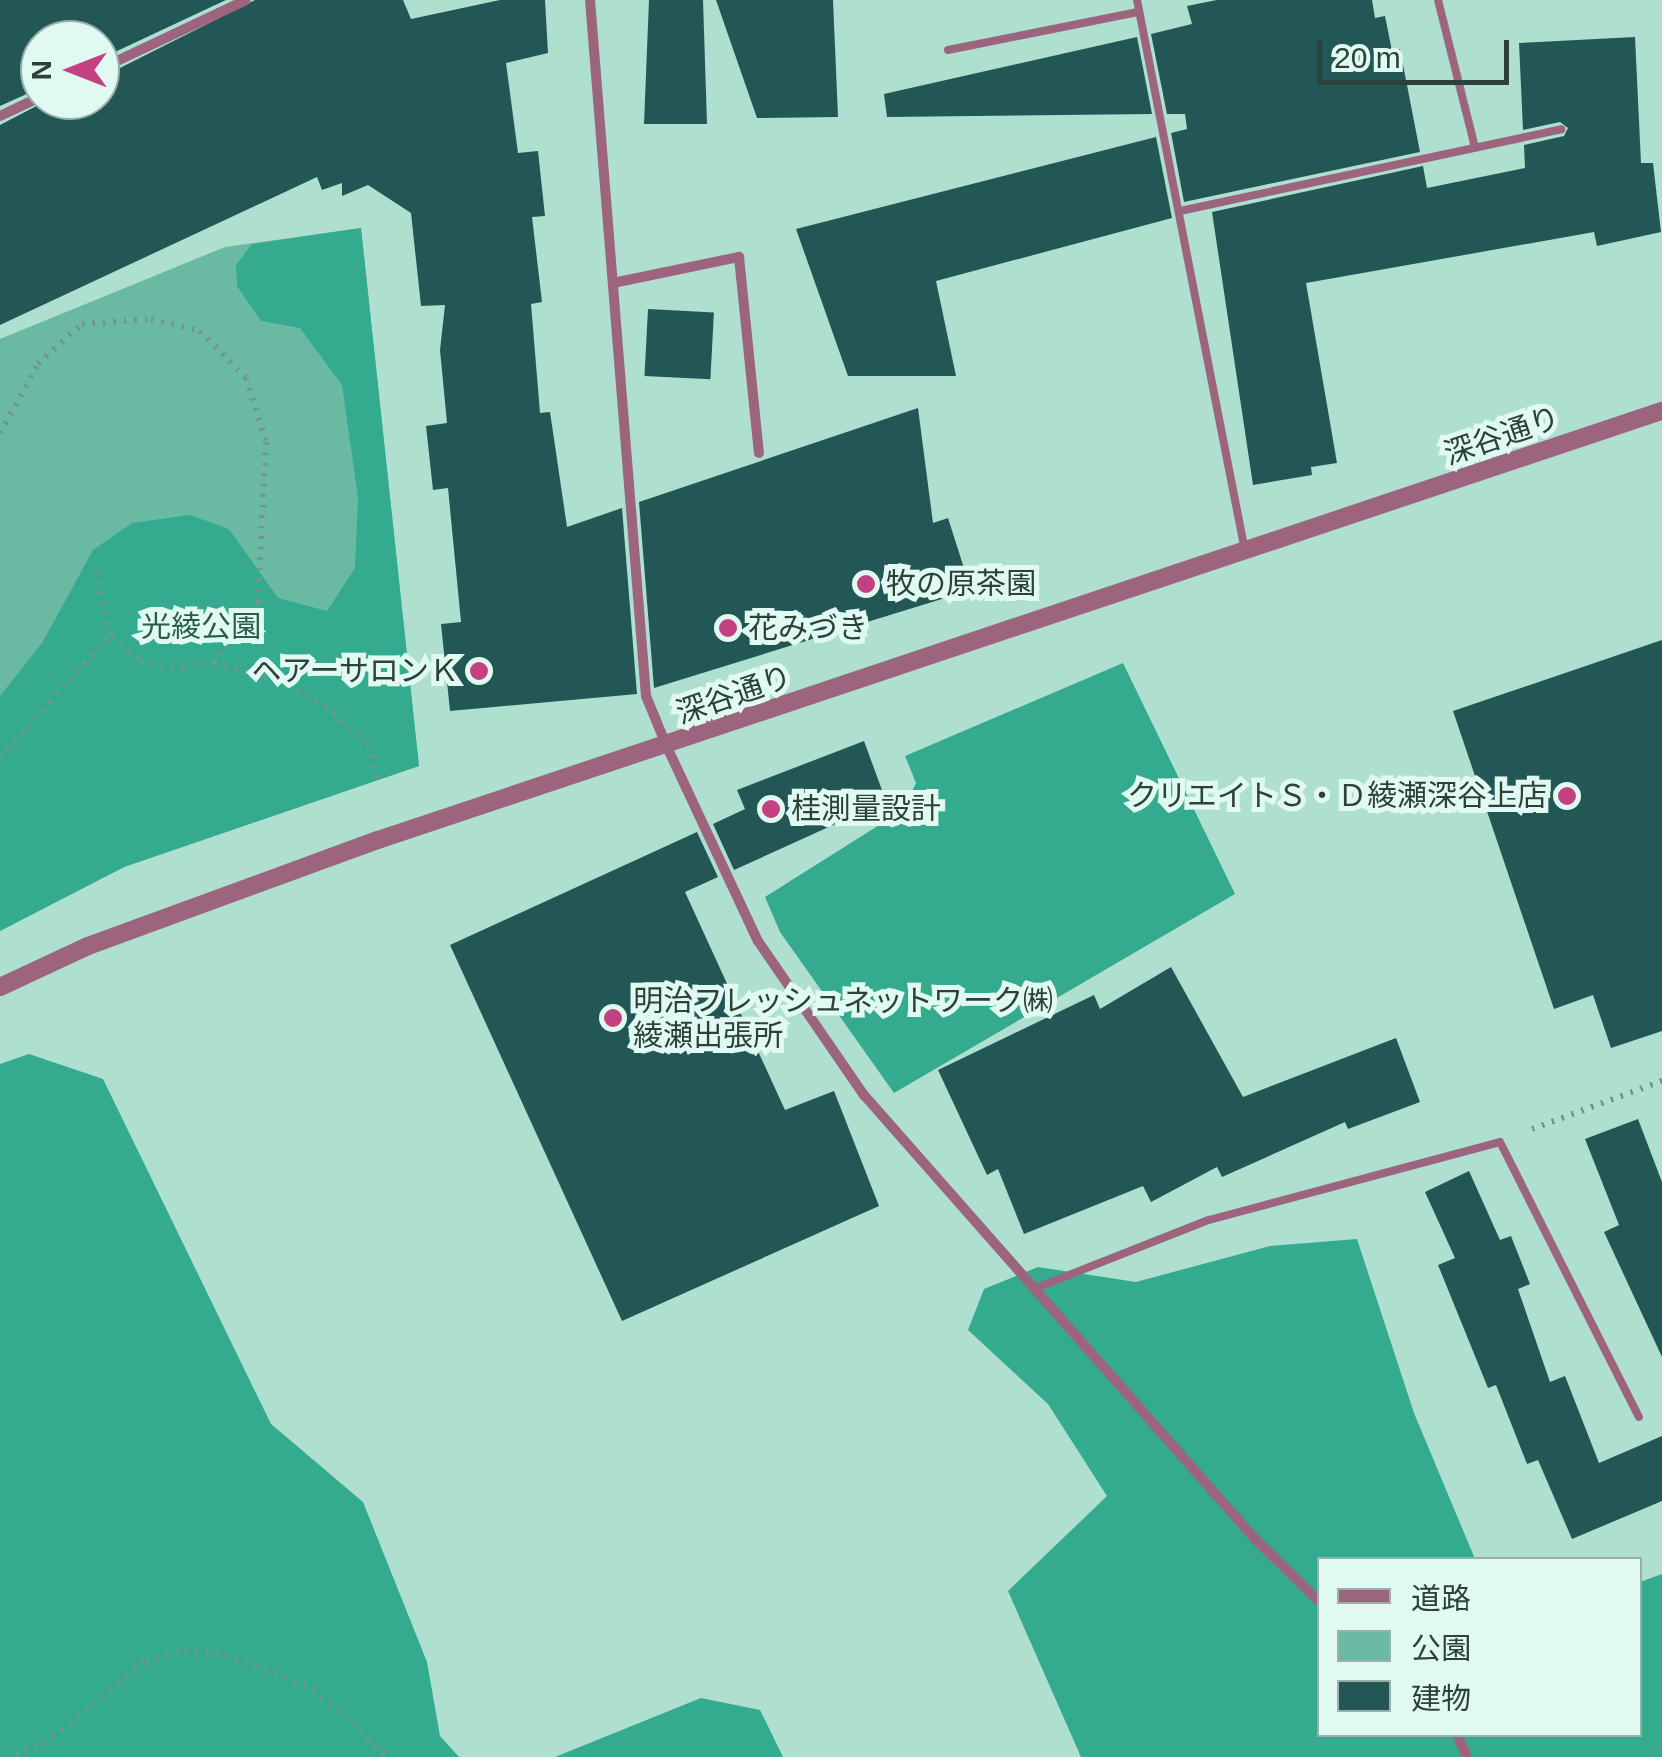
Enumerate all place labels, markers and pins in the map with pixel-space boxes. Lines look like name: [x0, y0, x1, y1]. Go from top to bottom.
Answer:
place label: 牧の原茶園: [886, 566, 1036, 602]
marker: 牧の原茶園: [855, 573, 877, 595]
place label: 花みづき: [748, 610, 868, 646]
marker: 花みづき: [717, 617, 739, 639]
place label: ヘアーサロンＫ: [251, 653, 459, 689]
marker: ヘアーサロンＫ: [468, 660, 490, 682]
place label: クリエイトＳ・Ｄ綾瀬深谷上店: [1127, 778, 1547, 814]
marker: クリエイトＳ・Ｄ綾瀬深谷上店: [1556, 785, 1578, 807]
place label: 桂測量設計: [791, 791, 941, 827]
marker: 桂測量設計: [760, 798, 782, 820]
place label: 明治フレッシュネットワーク㈱ 綾瀬出張所: [633, 983, 1053, 1054]
marker: 明治フレッシュネットワーク㈱ 綾瀬出張所: [602, 1007, 624, 1029]

